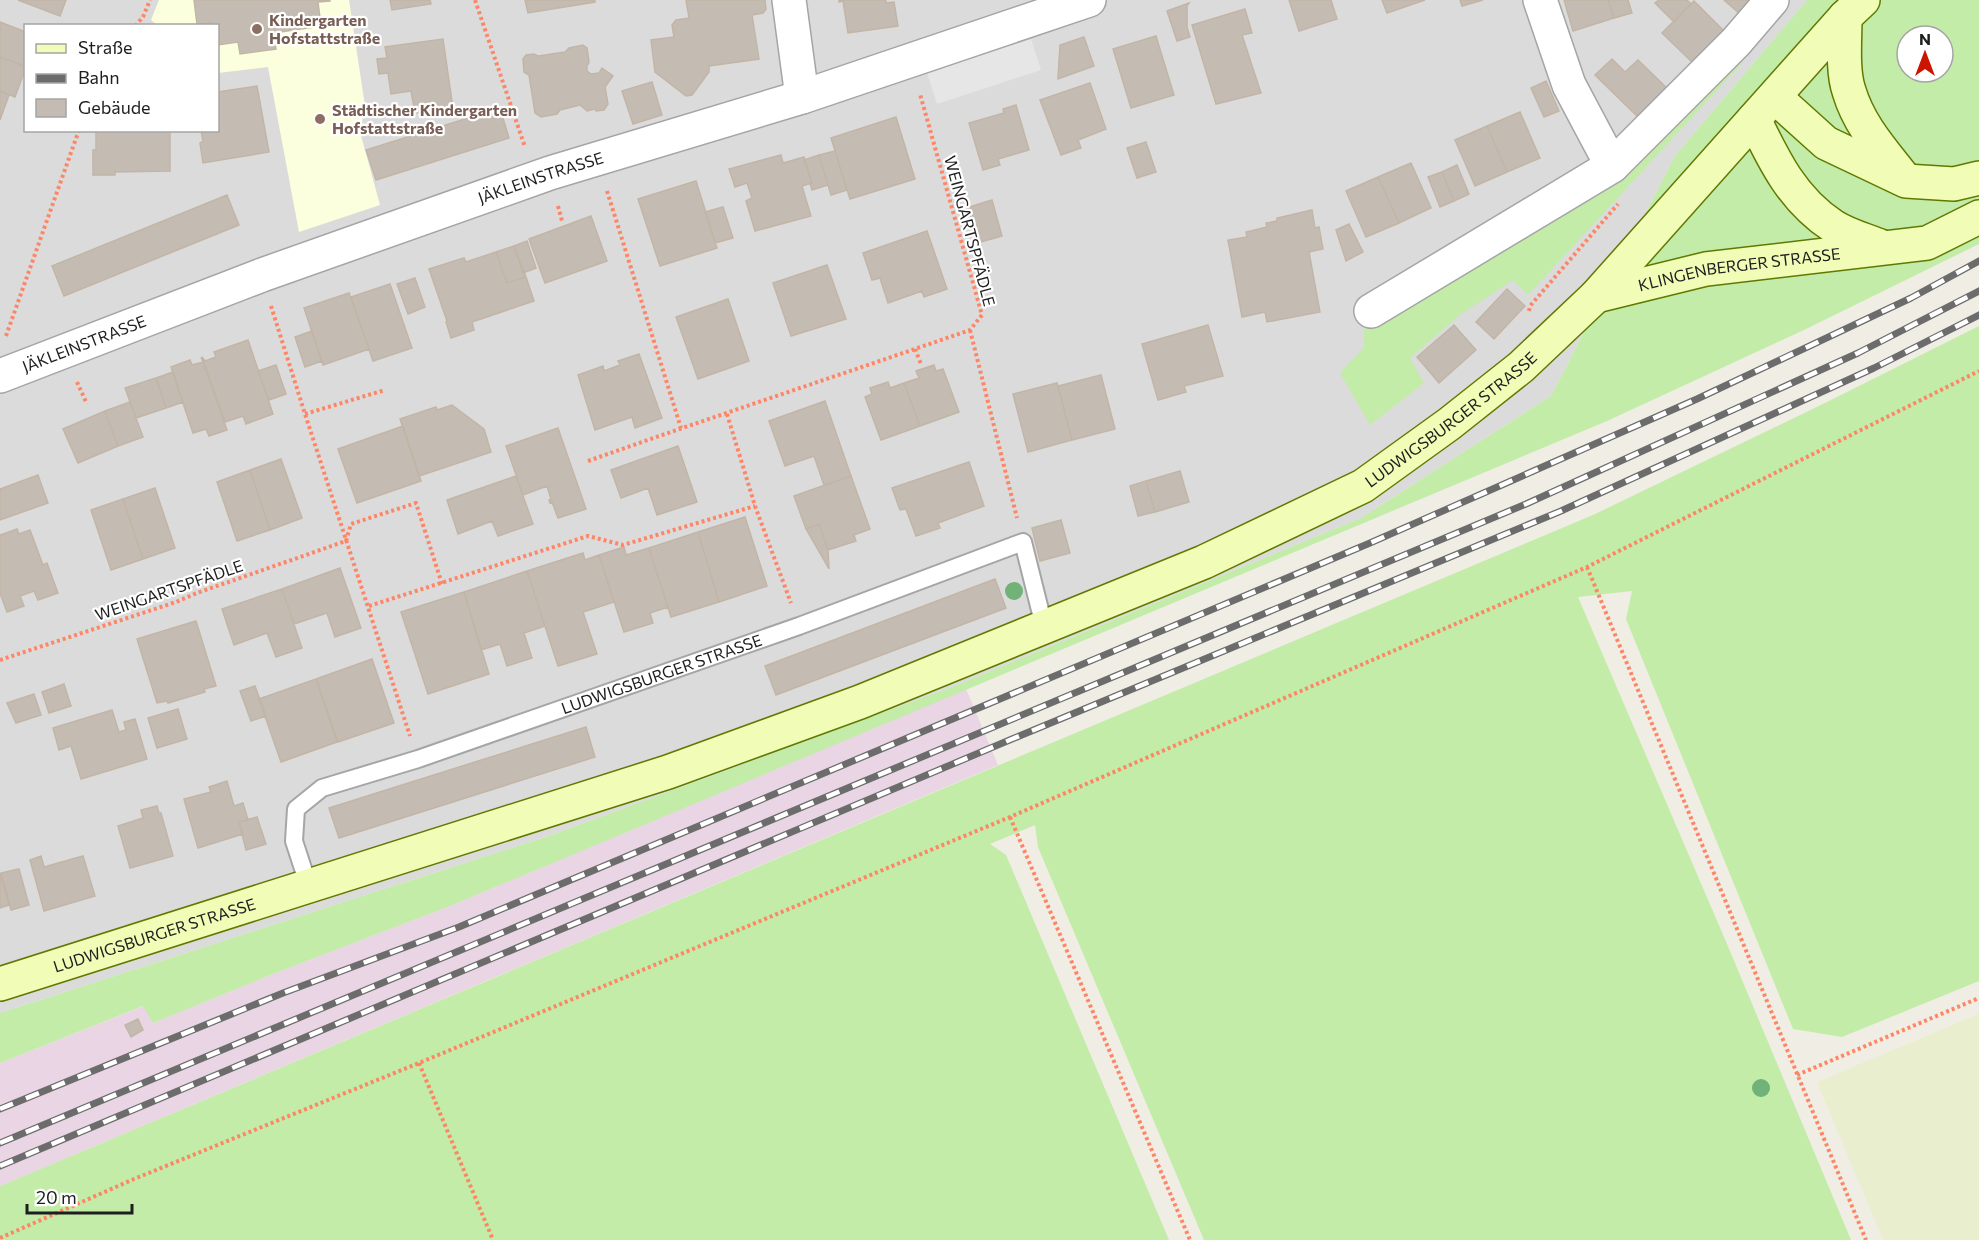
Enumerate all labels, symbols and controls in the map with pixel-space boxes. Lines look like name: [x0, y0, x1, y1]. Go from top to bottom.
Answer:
place label: Kindergarten Hofstattstraße: [269, 10, 380, 47]
marker: Kindergarten Hofstattstraße: [250, 22, 264, 36]
legend: [24, 24, 219, 132]
north arrow: [1895, 24, 1955, 84]
text: N: [1919, 29, 1931, 48]
text: Straße: [78, 36, 133, 58]
text: Bahn: [78, 66, 120, 88]
text: Gebäude: [78, 96, 151, 118]
place label: Städtischer Kindergarten Hofstattstraße: [332, 100, 517, 137]
marker: Städtischer Kindergarten Hofstattstraße: [313, 112, 327, 126]
street label: JÄKLEINSTRASSE: [475, 147, 606, 207]
street label: WEINGARTSPFÄDLE: [941, 153, 1000, 308]
street label: KLINGENBERGER STRASSE: [1636, 243, 1841, 294]
street label: JÄKLEINSTRASSE: [19, 311, 148, 376]
street label: LUDWIGSBURGER STRASSE: [1361, 347, 1540, 491]
street label: WEINGARTSPFÄDLE: [92, 555, 245, 624]
street label: LUDWIGSBURGER STRASSE: [558, 630, 764, 717]
street label: LUDWIGSBURGER STRASSE: [51, 894, 258, 976]
scale bar: [27, 1177, 132, 1215]
text: 20 m: [36, 1186, 77, 1208]

